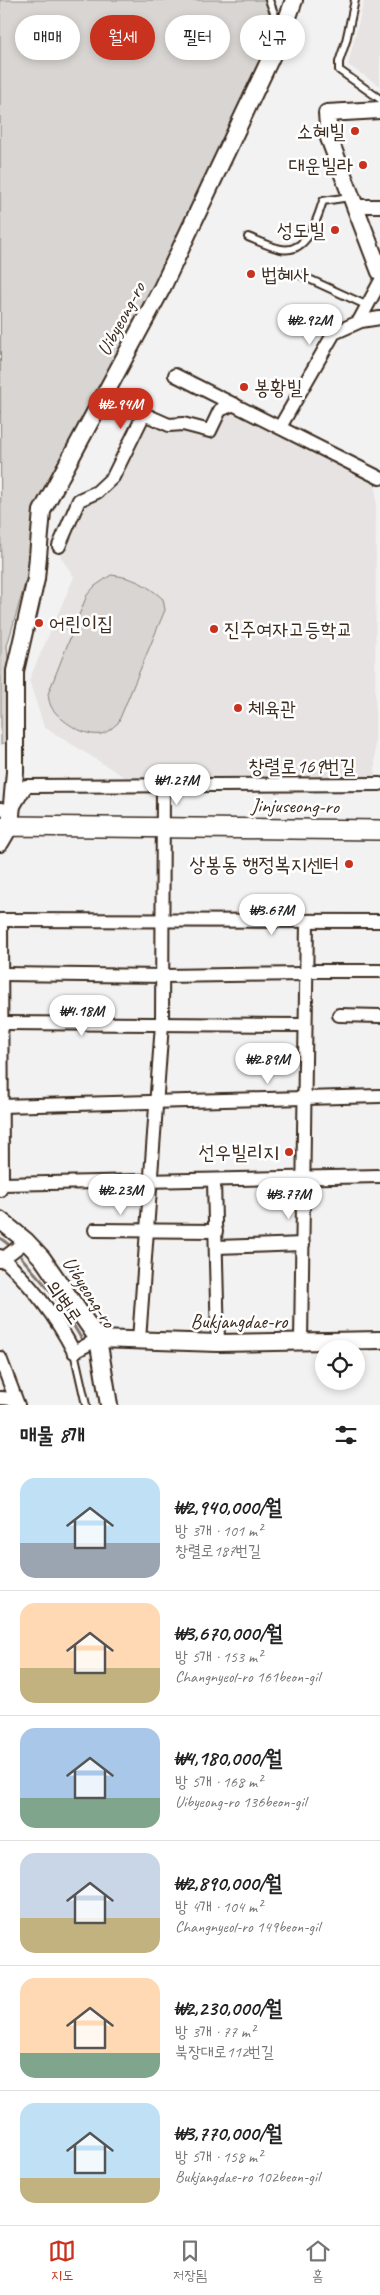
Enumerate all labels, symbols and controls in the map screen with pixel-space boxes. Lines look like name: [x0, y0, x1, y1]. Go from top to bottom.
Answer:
chip: 매매: [15, 15, 80, 60]
chip: 월세: [90, 15, 155, 60]
chip: 필터: [165, 15, 230, 60]
chip: 신규: [240, 15, 305, 60]
place label: 소혜빌: [297, 119, 346, 144]
marker: 소혜빌: [349, 125, 361, 137]
place label: 대운빌라: [289, 153, 353, 178]
marker: 대운빌라: [357, 159, 369, 171]
place label: 성도빌: [277, 218, 326, 243]
marker: 성도빌: [329, 224, 341, 236]
place label: 법혜사: [261, 262, 309, 287]
marker: 법혜사: [245, 268, 257, 280]
street label: Uibyeong-ro: [91, 277, 151, 360]
pin: ₩2.92M: [269, 304, 351, 346]
text: ₩2.92M: [288, 310, 332, 330]
place label: 봉황빌: [254, 375, 303, 400]
marker: 봉황빌: [238, 381, 250, 393]
pin: ₩2.94M: [80, 388, 162, 430]
text: ₩2.94M: [99, 394, 143, 414]
place label: 어린이집: [49, 611, 113, 636]
marker: 어린이집: [33, 617, 45, 629]
place label: 진주여자고등학교: [224, 617, 353, 642]
marker: 진주여자고등학교: [208, 623, 220, 635]
place label: 체육관: [248, 696, 296, 721]
marker: 체육관: [232, 702, 244, 714]
street label: 창렬로169번길: [248, 754, 356, 779]
pin: ₩1.27M: [136, 764, 218, 806]
text: ₩1.27M: [155, 770, 199, 790]
street label: Jinjuseong-ro: [250, 793, 340, 819]
place label: 상봉동 행정복지센터: [189, 852, 339, 877]
marker: 상봉동 행정복지센터: [343, 858, 355, 870]
pin: ₩3.67M: [231, 894, 313, 936]
text: ₩3.67M: [250, 900, 294, 920]
pin: ₩4.18M: [41, 994, 123, 1037]
text: ₩4.18M: [60, 1001, 104, 1021]
pin: ₩2.89M: [227, 1042, 309, 1085]
text: ₩2.89M: [246, 1049, 290, 1069]
place label: 선우빌리지: [199, 1140, 279, 1165]
marker: 선우빌리지: [283, 1146, 295, 1158]
pin: ₩2.23M: [80, 1174, 162, 1216]
pin: ₩3.77M: [248, 1178, 330, 1220]
text: ₩2.23M: [99, 1180, 143, 1200]
text: ₩3.77M: [267, 1184, 311, 1204]
street label: Uibyeong-ro: [57, 1252, 122, 1333]
street label: 의병로: [40, 1275, 88, 1329]
street label: Bukjangdae-ro: [191, 1309, 288, 1334]
map controls: [315, 1340, 365, 1390]
button: locate: [315, 1340, 365, 1390]
icon: filters: [332, 1421, 360, 1449]
text: 매물 8개: [20, 1422, 85, 1448]
text: ₩2,940,000/월: [175, 1494, 283, 1520]
icon: home: [60, 1498, 120, 1558]
text: 방 3개 · 101 m²: [175, 1521, 262, 1541]
text: 창렬로187번길: [175, 1541, 261, 1561]
text: ₩3,670,000/월: [175, 1620, 283, 1646]
icon: home: [60, 1623, 120, 1683]
text: 방 5개 · 153 m²: [175, 1647, 262, 1667]
text: Changnyeol-ro 161beon-gil: [175, 1667, 320, 1687]
text: ₩4,180,000/월: [175, 1745, 283, 1771]
icon: home: [60, 1748, 120, 1808]
text: 방 5개 · 168 m²: [175, 1772, 262, 1792]
text: Uibyeong-ro 136beon-gil: [175, 1792, 306, 1812]
text: ₩2,890,000/월: [175, 1870, 283, 1896]
icon: home: [60, 1873, 120, 1933]
text: 방 4개 · 104 m²: [175, 1897, 262, 1917]
text: Changnyeol-ro 149beon-gil: [175, 1917, 320, 1937]
text: ₩2,230,000/월: [175, 1995, 283, 2021]
icon: home: [60, 1998, 120, 2058]
text: 방 3개 · 77 m²: [175, 2022, 255, 2042]
text: 북장대로112번길: [175, 2042, 274, 2062]
text: ₩3,770,000/월: [175, 2120, 283, 2146]
icon: home: [60, 2123, 120, 2183]
text: 방 5개 · 158 m²: [175, 2147, 262, 2167]
text: Bukjangdae-ro 102beon-gil: [175, 2167, 320, 2187]
tab: 지도: [48, 2237, 76, 2285]
tab: 저장됨: [173, 2237, 207, 2285]
tab: 홈: [304, 2237, 332, 2285]

